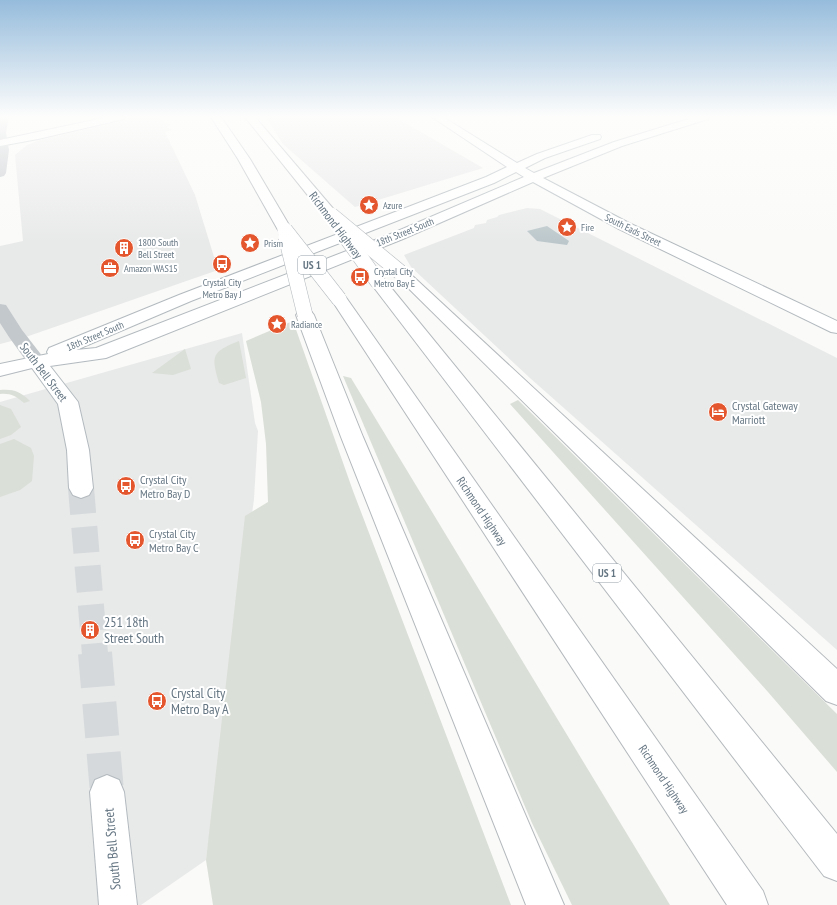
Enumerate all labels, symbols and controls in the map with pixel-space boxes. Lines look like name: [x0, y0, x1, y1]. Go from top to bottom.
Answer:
street label: Richmond Highway: [306, 189, 366, 262]
place icon: Azure: [358, 194, 380, 216]
place label: Azure: [383, 199, 402, 212]
street label: South Eads Street: [603, 211, 664, 249]
street label: 18th Street South: [374, 215, 436, 249]
place icon: Fire: [556, 216, 578, 238]
place label: Fire: [581, 221, 594, 234]
place icon: Prism: [239, 232, 261, 254]
place label: 1800 South Bell Street: [138, 236, 178, 261]
building icon: 1800 South Bell Street: [113, 237, 135, 259]
place label: Prism: [264, 237, 283, 250]
bus stop icon: Crystal City Metro Bay J: [211, 253, 233, 275]
road number: US 1: [298, 256, 326, 274]
office icon: Amazon WAS15: [99, 257, 121, 279]
place label: Amazon WAS15: [124, 262, 178, 275]
place label: Crystal City Metro Bay E: [374, 265, 415, 290]
bus stop icon: Crystal City Metro Bay E: [349, 266, 371, 288]
place label: Crystal City Metro Bay J: [202, 276, 242, 301]
place icon: Radiance: [266, 313, 288, 335]
street label: 18th Street South: [64, 318, 126, 354]
place label: Radiance: [291, 318, 322, 331]
street label: South Bell Street: [17, 339, 72, 405]
place label: Crystal Gateway Marriott: [732, 398, 798, 427]
hotel icon: Crystal Gateway Marriott: [707, 401, 729, 423]
place label: Crystal City Metro Bay D: [140, 472, 190, 501]
street label: Richmond Highway: [453, 474, 511, 549]
bus stop icon: Crystal City Metro Bay D: [115, 475, 137, 497]
place label: Crystal City Metro Bay C: [149, 526, 199, 555]
bus stop icon: Crystal City Metro Bay C: [124, 529, 146, 551]
road number: US 1: [593, 564, 621, 582]
place label: 251 18th Street South: [104, 613, 164, 647]
building icon: 251 18th Street South: [79, 619, 101, 641]
place label: Crystal City Metro Bay A: [171, 684, 229, 718]
bus stop icon: Crystal City Metro Bay A: [146, 690, 168, 712]
street label: Richmond Highway: [635, 742, 693, 817]
street label: South Bell Street: [99, 807, 125, 891]

